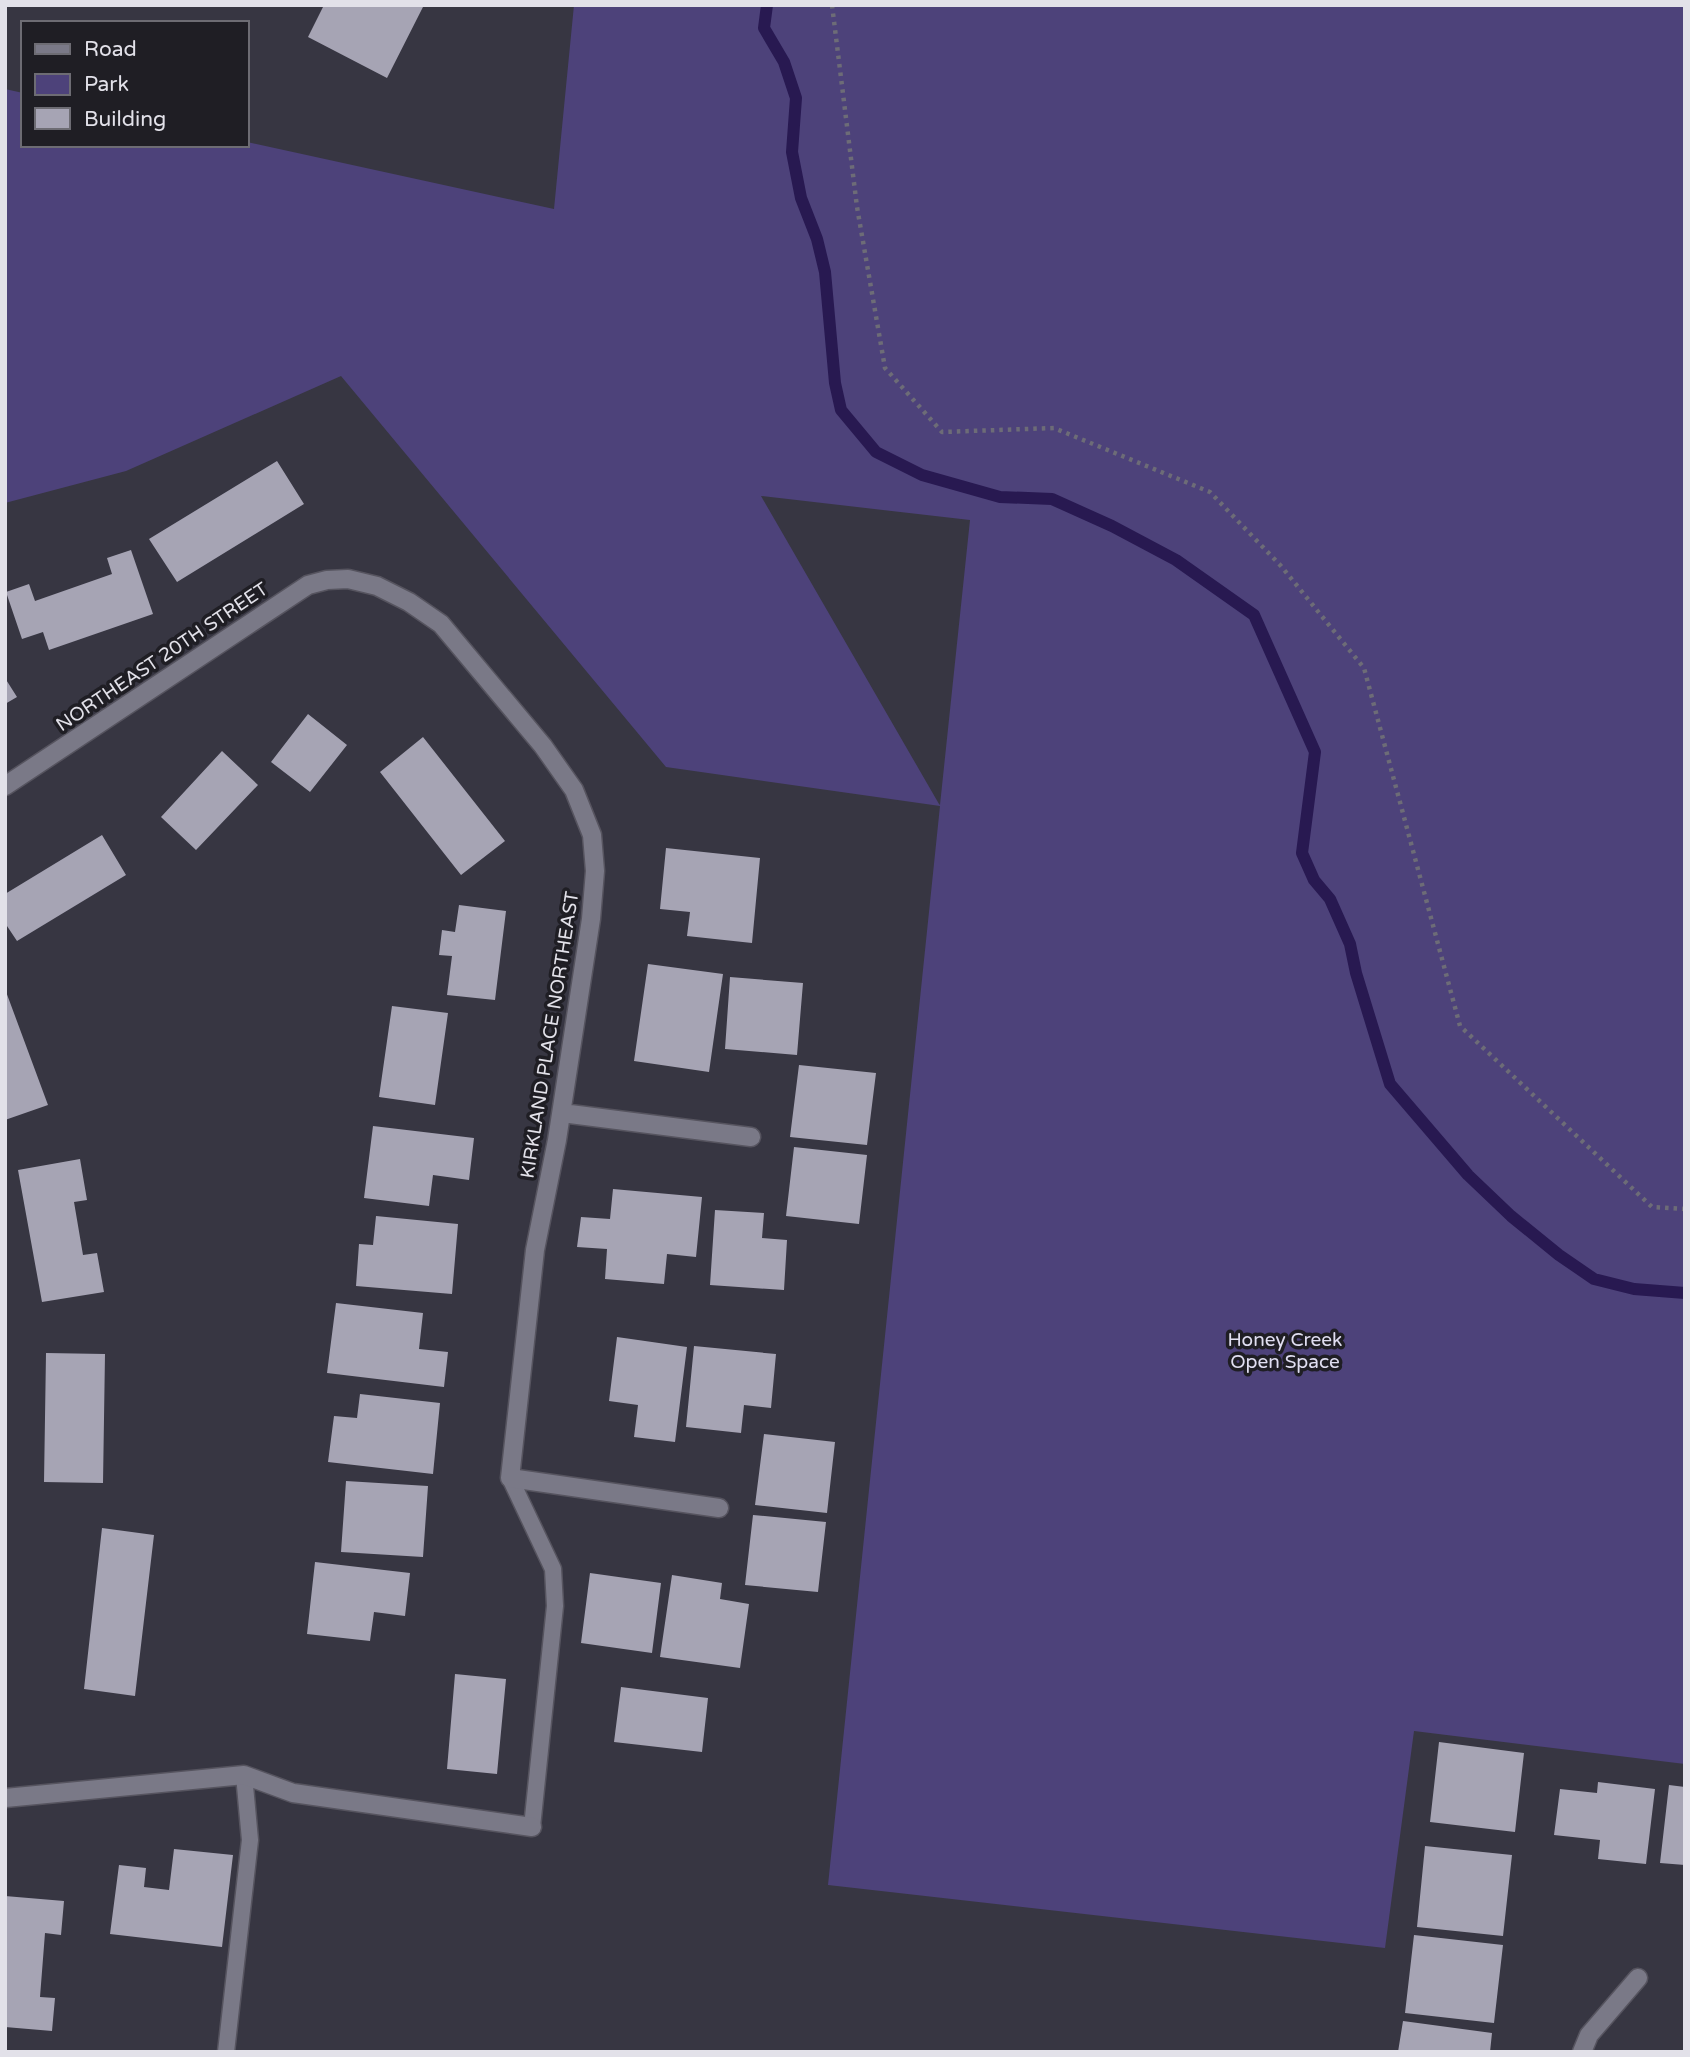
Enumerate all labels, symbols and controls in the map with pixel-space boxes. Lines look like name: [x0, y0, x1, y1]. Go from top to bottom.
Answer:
legend: [21, 21, 248, 147]
text: Road: [84, 37, 137, 62]
text: Park: [84, 72, 129, 97]
text: Building: [84, 107, 166, 132]
street label: NORTHEAST 20TH STREET: [52, 578, 272, 736]
street label: KIRKLAND PLACE NORTHEAST: [516, 890, 584, 1180]
park label: Honey Creek Open Space: [1228, 1329, 1342, 1373]

